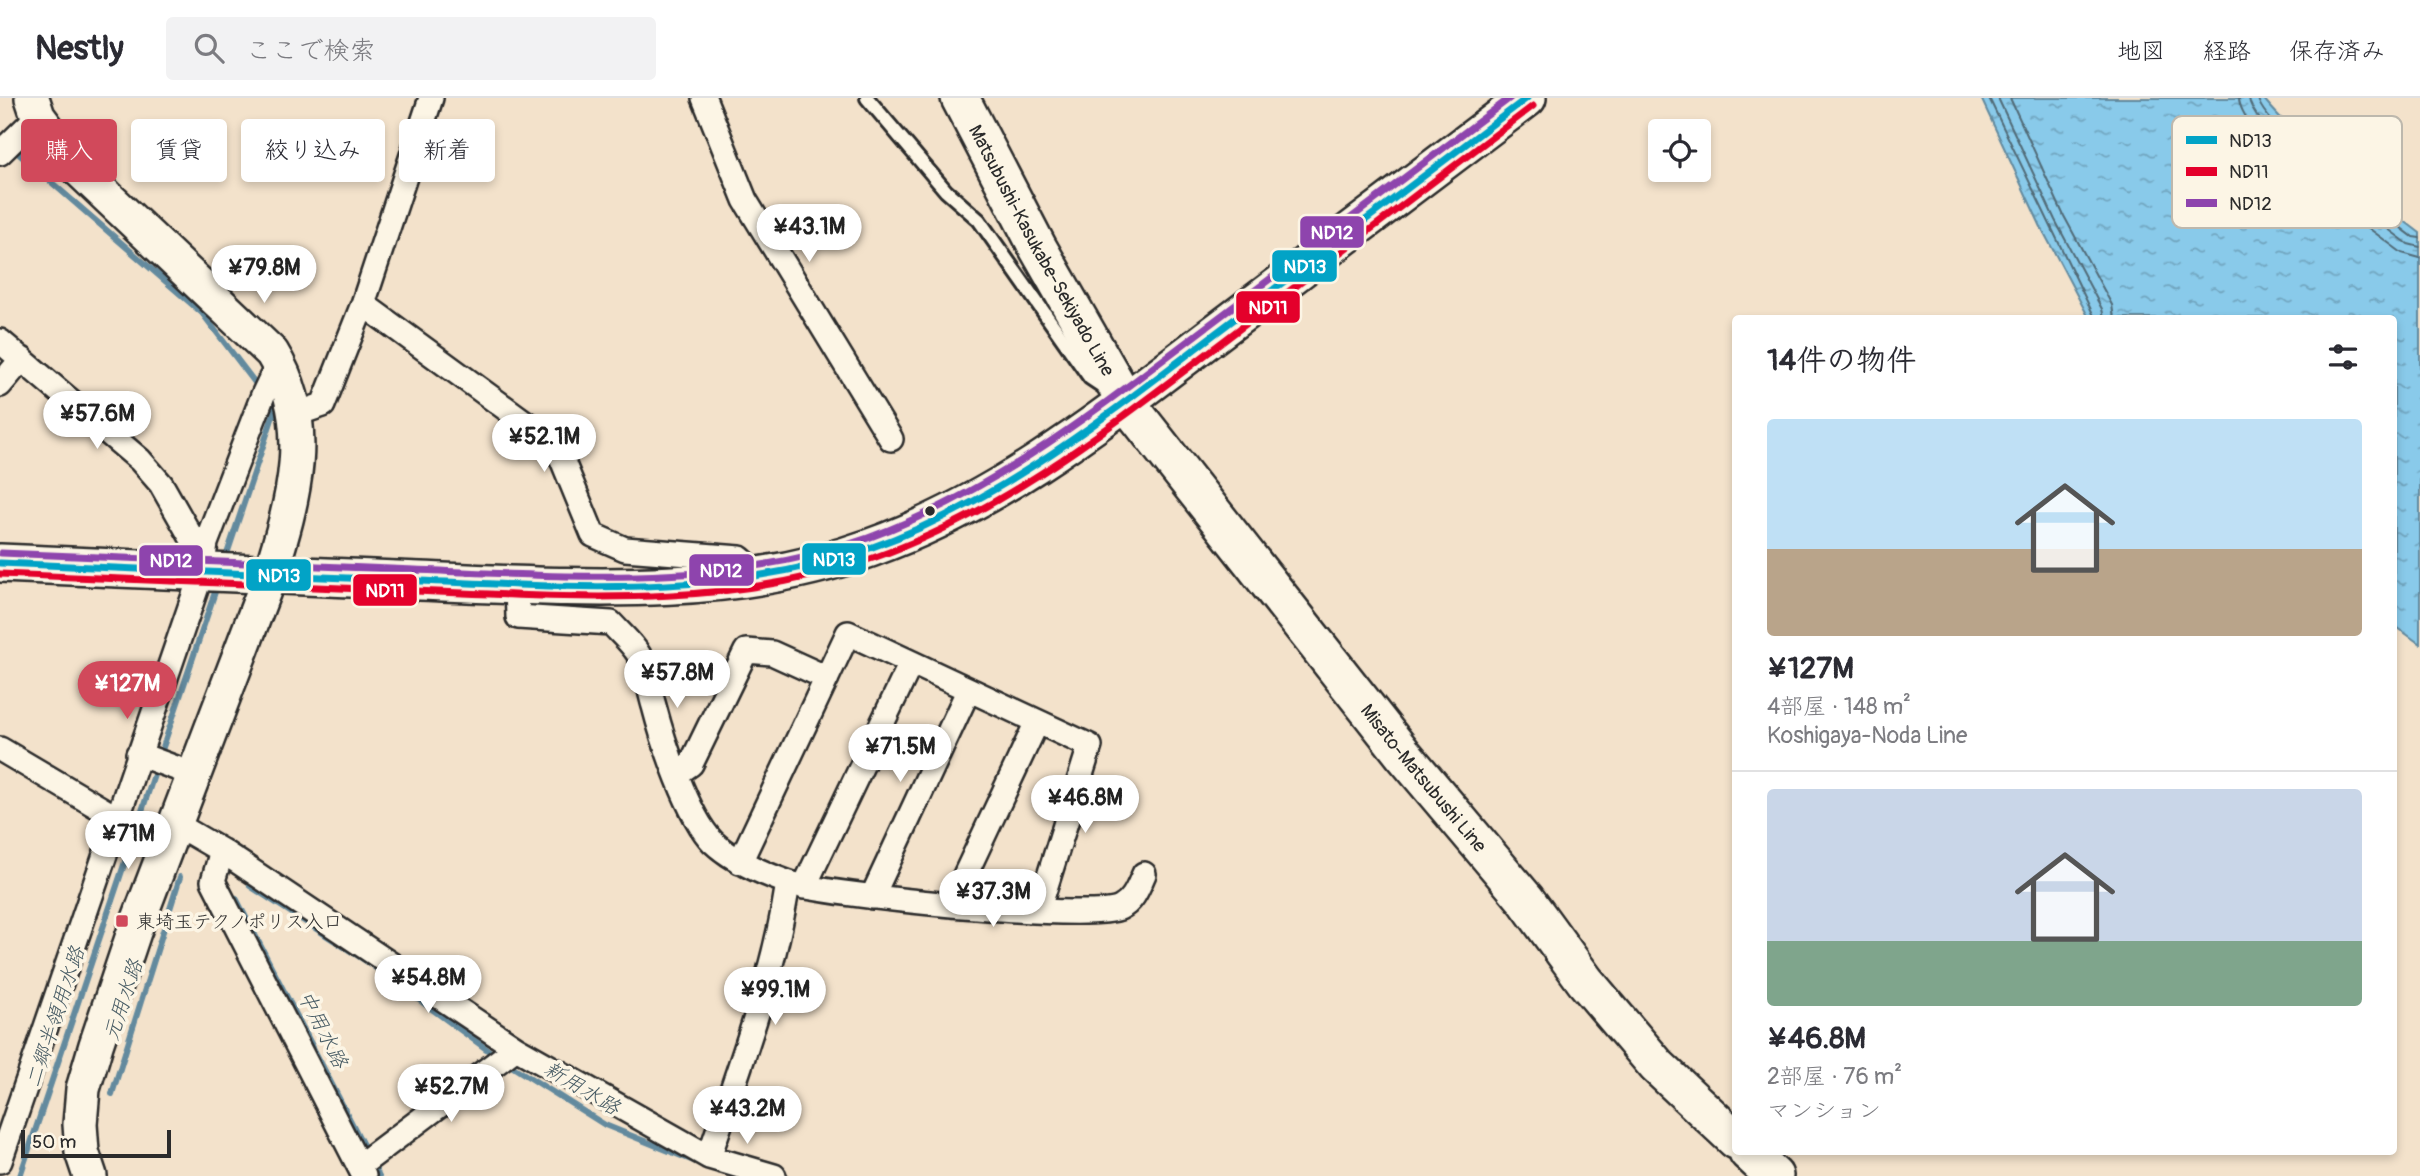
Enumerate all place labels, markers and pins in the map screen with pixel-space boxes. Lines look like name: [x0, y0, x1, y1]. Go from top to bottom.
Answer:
pin: ¥43.1M: [752, 204, 866, 264]
pin: ¥79.8M: [207, 246, 321, 305]
pin: ¥57.6M: [40, 392, 154, 451]
pin: ¥52.1M: [487, 414, 601, 474]
unlabelled marker: [923, 504, 937, 518]
pin: ¥57.8M: [620, 650, 734, 710]
pin: ¥127M: [78, 662, 176, 721]
pin: ¥71.5M: [843, 724, 957, 784]
pin: ¥46.8M: [1028, 776, 1142, 835]
pin: ¥71M: [87, 812, 169, 871]
pin: ¥37.3M: [936, 870, 1050, 929]
place label: 東埼玉テクノポリス入口: [136, 910, 342, 934]
marker: 東埼玉テクノポリス入口: [114, 913, 130, 929]
pin: ¥54.8M: [371, 956, 485, 1015]
pin: ¥99.1M: [718, 968, 832, 1027]
pin: ¥52.7M: [394, 1065, 508, 1124]
pin: ¥43.2M: [690, 1086, 804, 1146]

